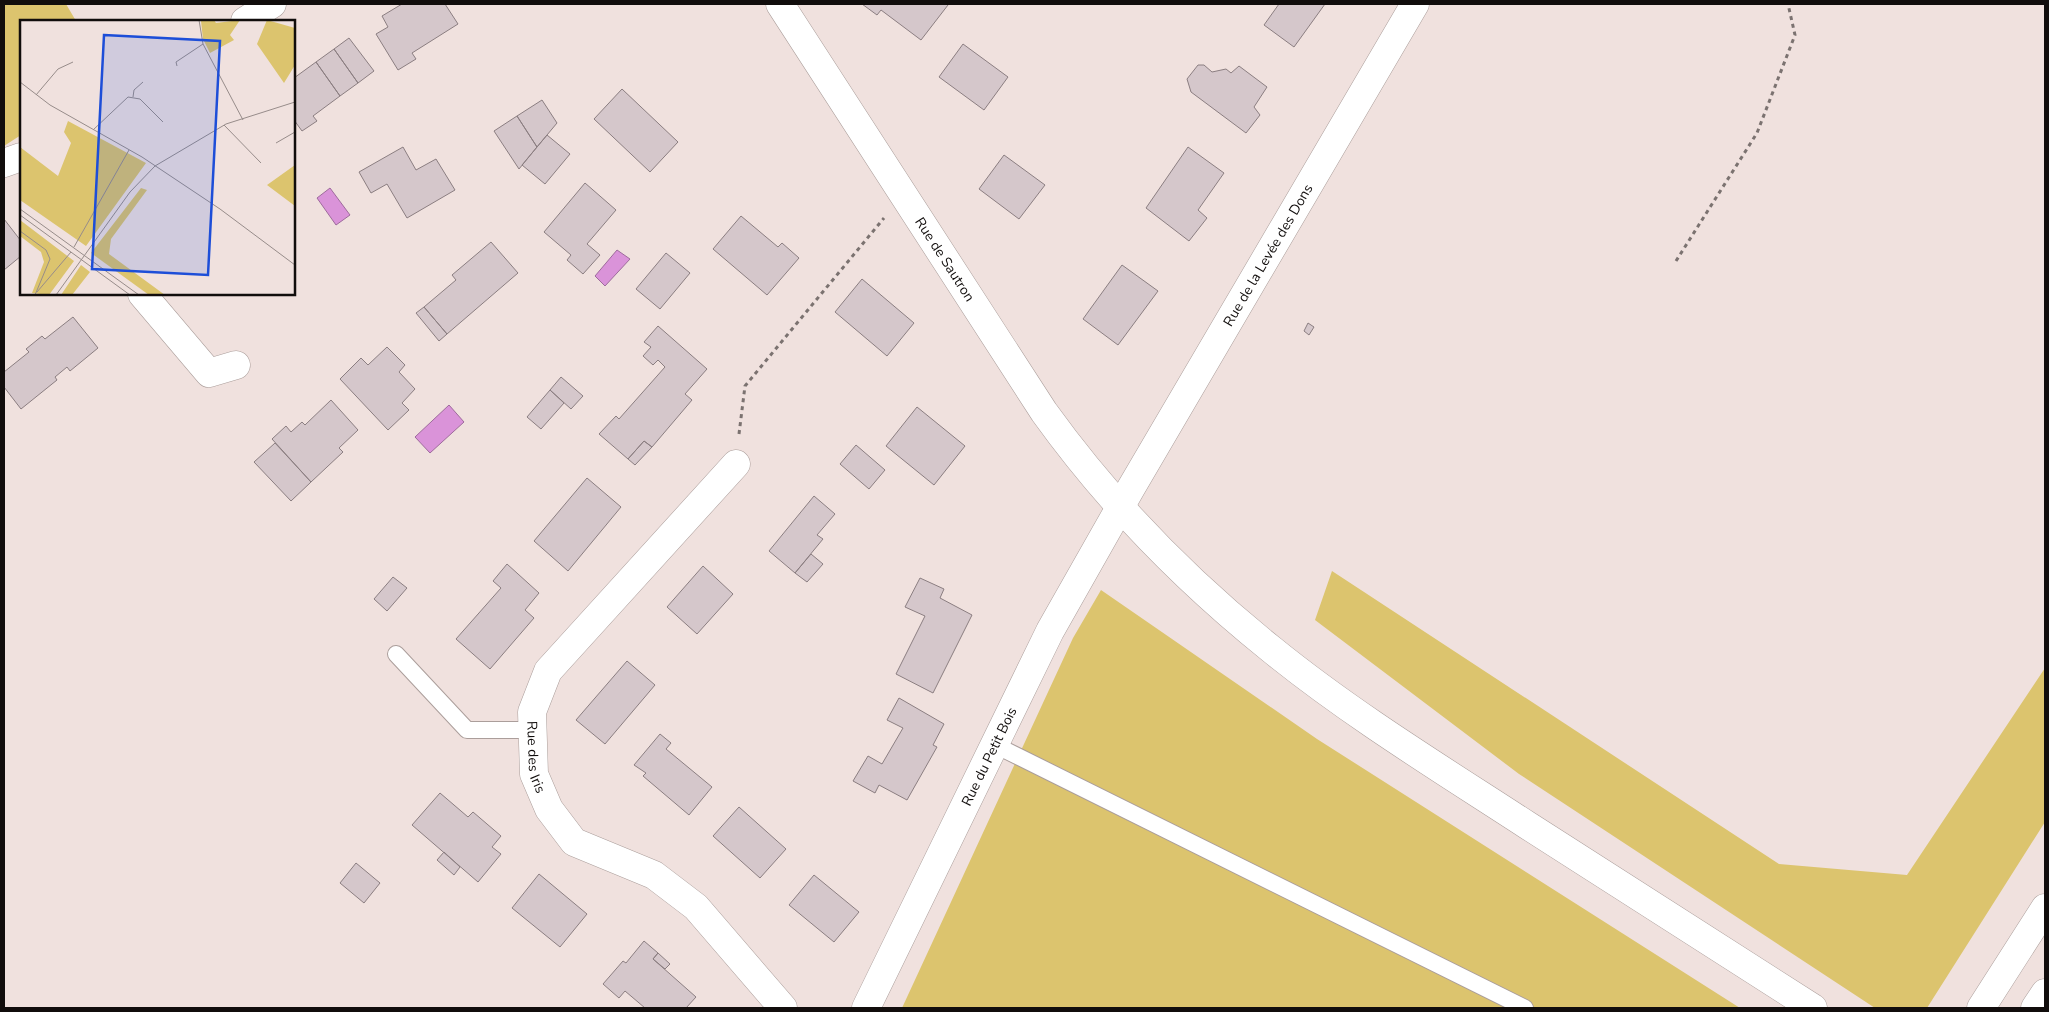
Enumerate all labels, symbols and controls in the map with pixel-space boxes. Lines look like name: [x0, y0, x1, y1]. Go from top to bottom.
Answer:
inset map: [20, 20, 295, 295]
street label: Rue de la Levée des Dons: [1219, 180, 1317, 330]
street label: Rue de Sautron: [910, 214, 979, 305]
street label: Rue du Petit Bois: [957, 704, 1022, 809]
street label: Rue des Iris: [522, 721, 550, 796]

